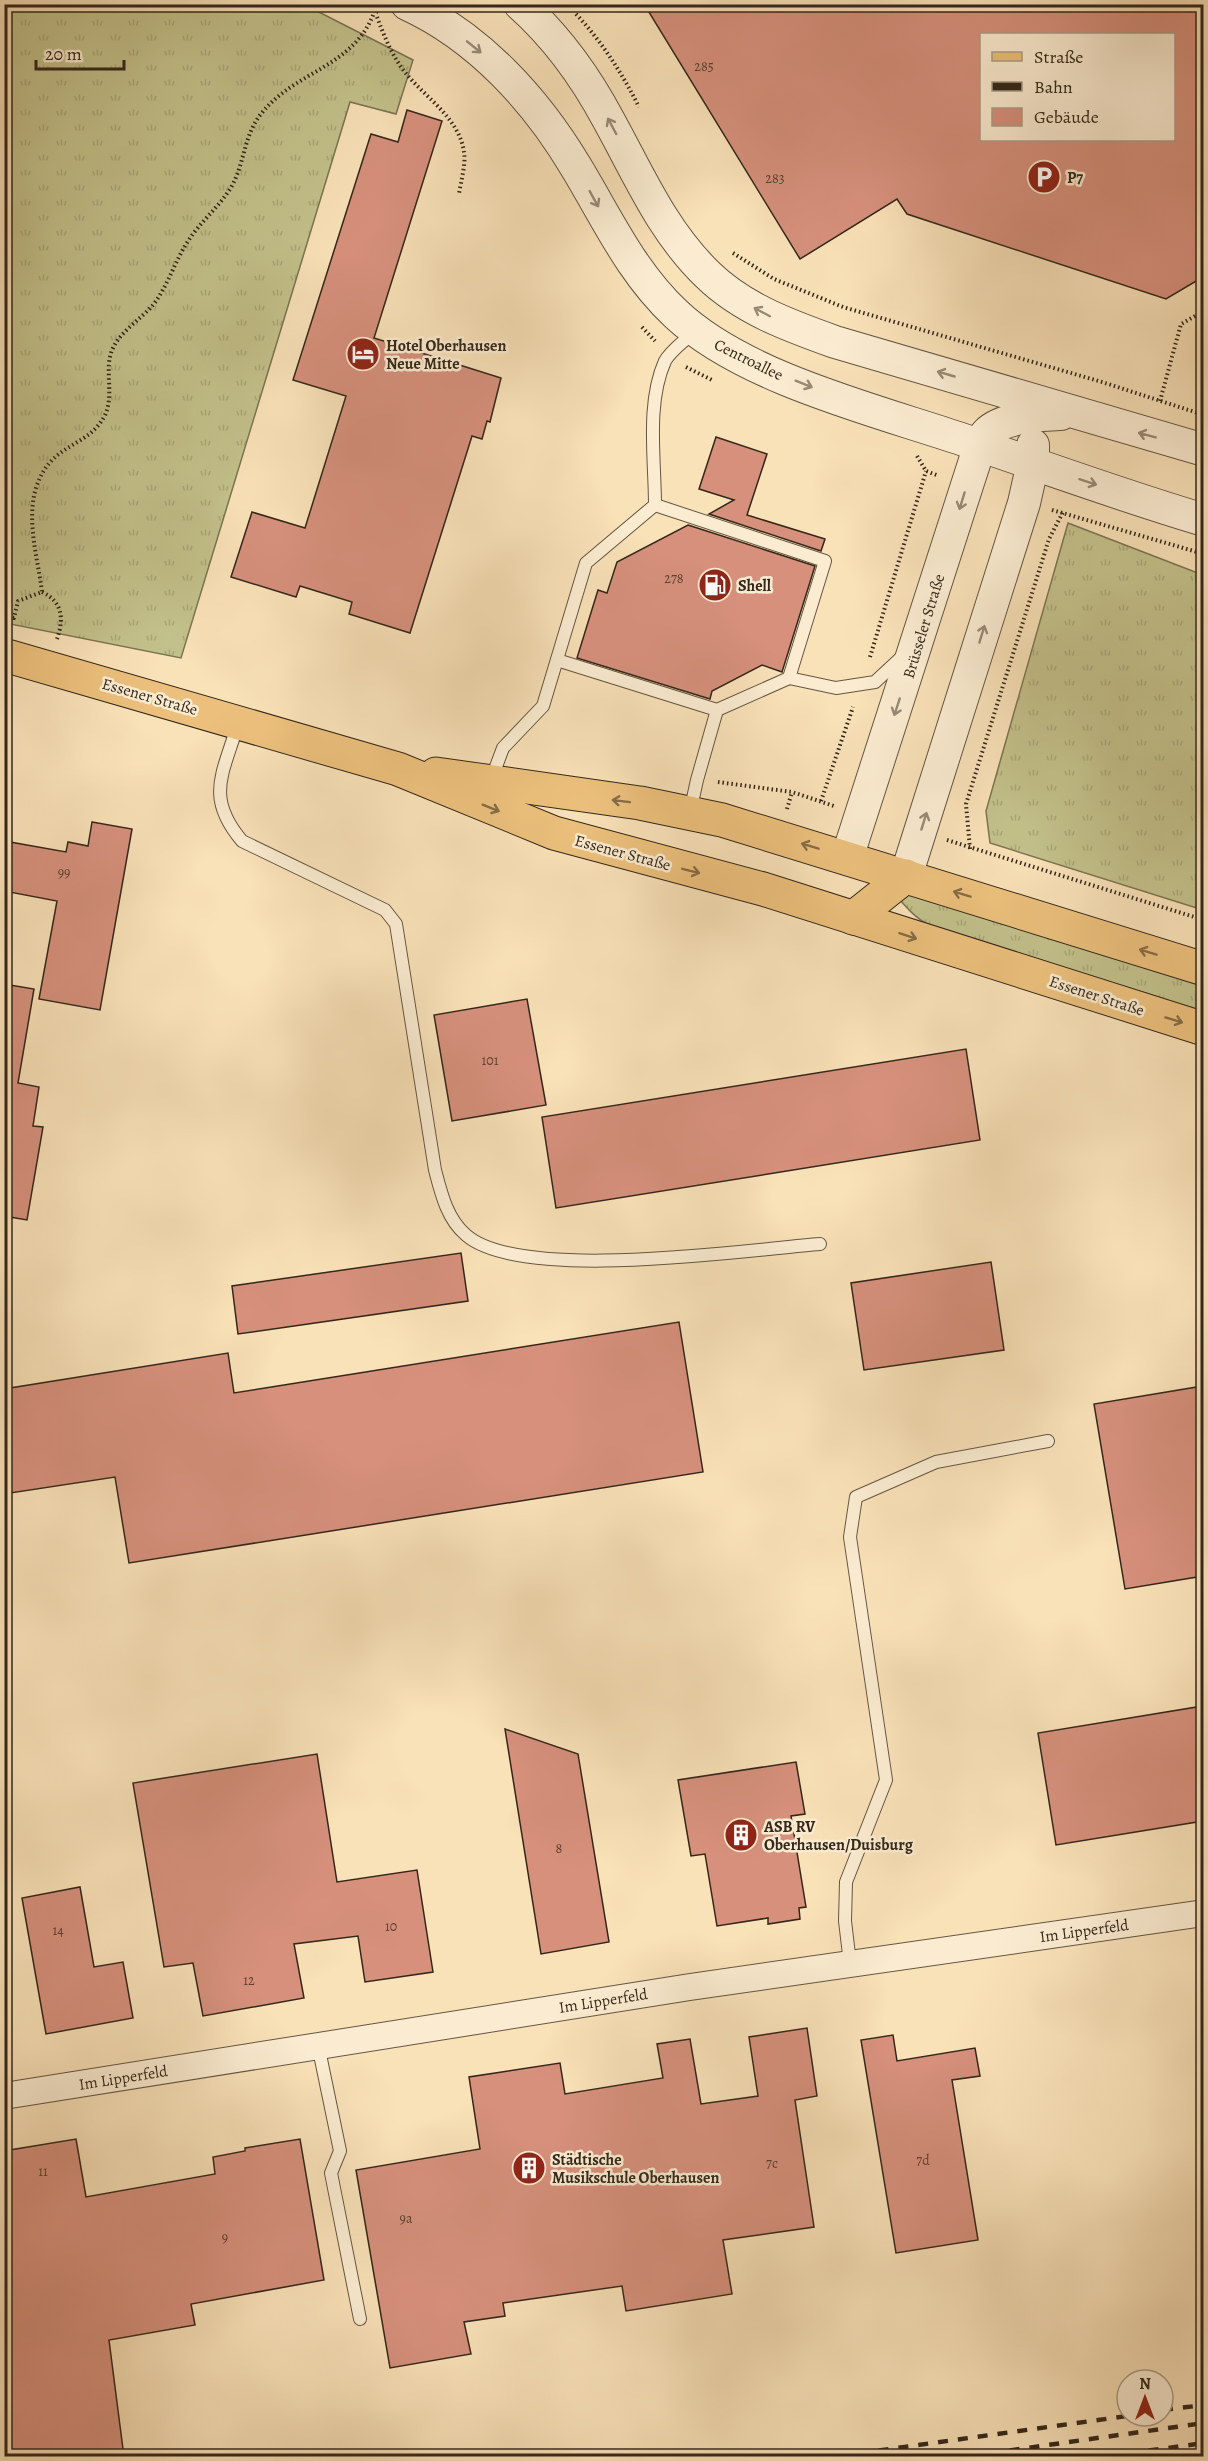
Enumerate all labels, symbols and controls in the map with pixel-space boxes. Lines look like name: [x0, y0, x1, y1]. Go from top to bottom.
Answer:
scale bar: [36, 33, 124, 71]
legend: [980, 33, 1175, 141]
one-way arrow: [466, 41, 482, 54]
text: 20 m: [45, 42, 82, 66]
text: Straße: [1034, 45, 1083, 69]
house number: 285: [694, 57, 714, 76]
text: Bahn: [1034, 75, 1073, 99]
text: Gebäude: [1034, 105, 1099, 129]
one-way arrow: [606, 117, 617, 135]
parking icon: P7: [1026, 159, 1062, 195]
place label: P7: [1067, 167, 1083, 189]
house number: 283: [765, 169, 785, 188]
one-way arrow: [588, 190, 600, 207]
one-way arrow: [754, 306, 771, 318]
street label: Centroallee: [710, 334, 787, 386]
place label: Hotel Oberhausen Neue Mitte: [386, 335, 506, 375]
hotel icon: Hotel Oberhausen Neue Mitte: [345, 336, 381, 372]
one-way arrow: [937, 368, 956, 379]
one-way arrow: [794, 380, 812, 391]
one-way arrow: [1138, 428, 1157, 440]
one-way arrow: [1078, 477, 1097, 488]
one-way arrow: [955, 491, 966, 510]
fuel station icon: Shell: [697, 567, 733, 603]
house number: 278: [664, 569, 684, 588]
street label: Brüsseler Straße: [898, 571, 950, 681]
place label: Shell: [738, 575, 772, 597]
one-way arrow: [977, 625, 988, 644]
street label: Essener Straße: [99, 673, 200, 721]
one-way arrow: [891, 697, 902, 716]
one-way arrow: [611, 795, 631, 806]
one-way arrow: [481, 803, 500, 814]
one-way arrow: [919, 812, 930, 831]
street label: Essener Straße: [572, 830, 673, 876]
one-way arrow: [801, 840, 820, 851]
house number: 99: [58, 863, 70, 882]
one-way arrow: [681, 865, 700, 877]
one-way arrow: [953, 887, 972, 898]
one-way arrow: [899, 931, 918, 942]
one-way arrow: [1139, 946, 1158, 957]
street label: Essener Straße: [1046, 970, 1147, 1022]
one-way arrow: [1165, 1015, 1184, 1026]
house number: 101: [481, 1051, 499, 1070]
place label: ASB RV Oberhausen/Duisburg: [763, 1816, 914, 1856]
building icon: ASB RV Oberhausen/Duisburg: [723, 1817, 759, 1853]
house number: 8: [556, 1839, 563, 1858]
street label: Im Lipperfeld: [1038, 1914, 1130, 1948]
house number: 10: [385, 1917, 397, 1936]
house number: 14: [52, 1921, 64, 1940]
house number: 12: [243, 1971, 255, 1990]
street label: Im Lipperfeld: [557, 1983, 650, 2019]
street label: Im Lipperfeld: [77, 2060, 170, 2096]
place label: Städtische Musikschule Oberhausen: [552, 2149, 719, 2189]
building icon: Städtische Musikschule Oberhausen: [511, 2150, 547, 2186]
house number: 7d: [916, 2151, 930, 2170]
house number: 7c: [766, 2154, 778, 2173]
house number: 11: [38, 2162, 48, 2181]
house number: 9a: [400, 2209, 413, 2228]
house number: 9: [222, 2228, 228, 2247]
north arrow: [1115, 2368, 1175, 2428]
text: N: [1139, 2373, 1151, 2395]

